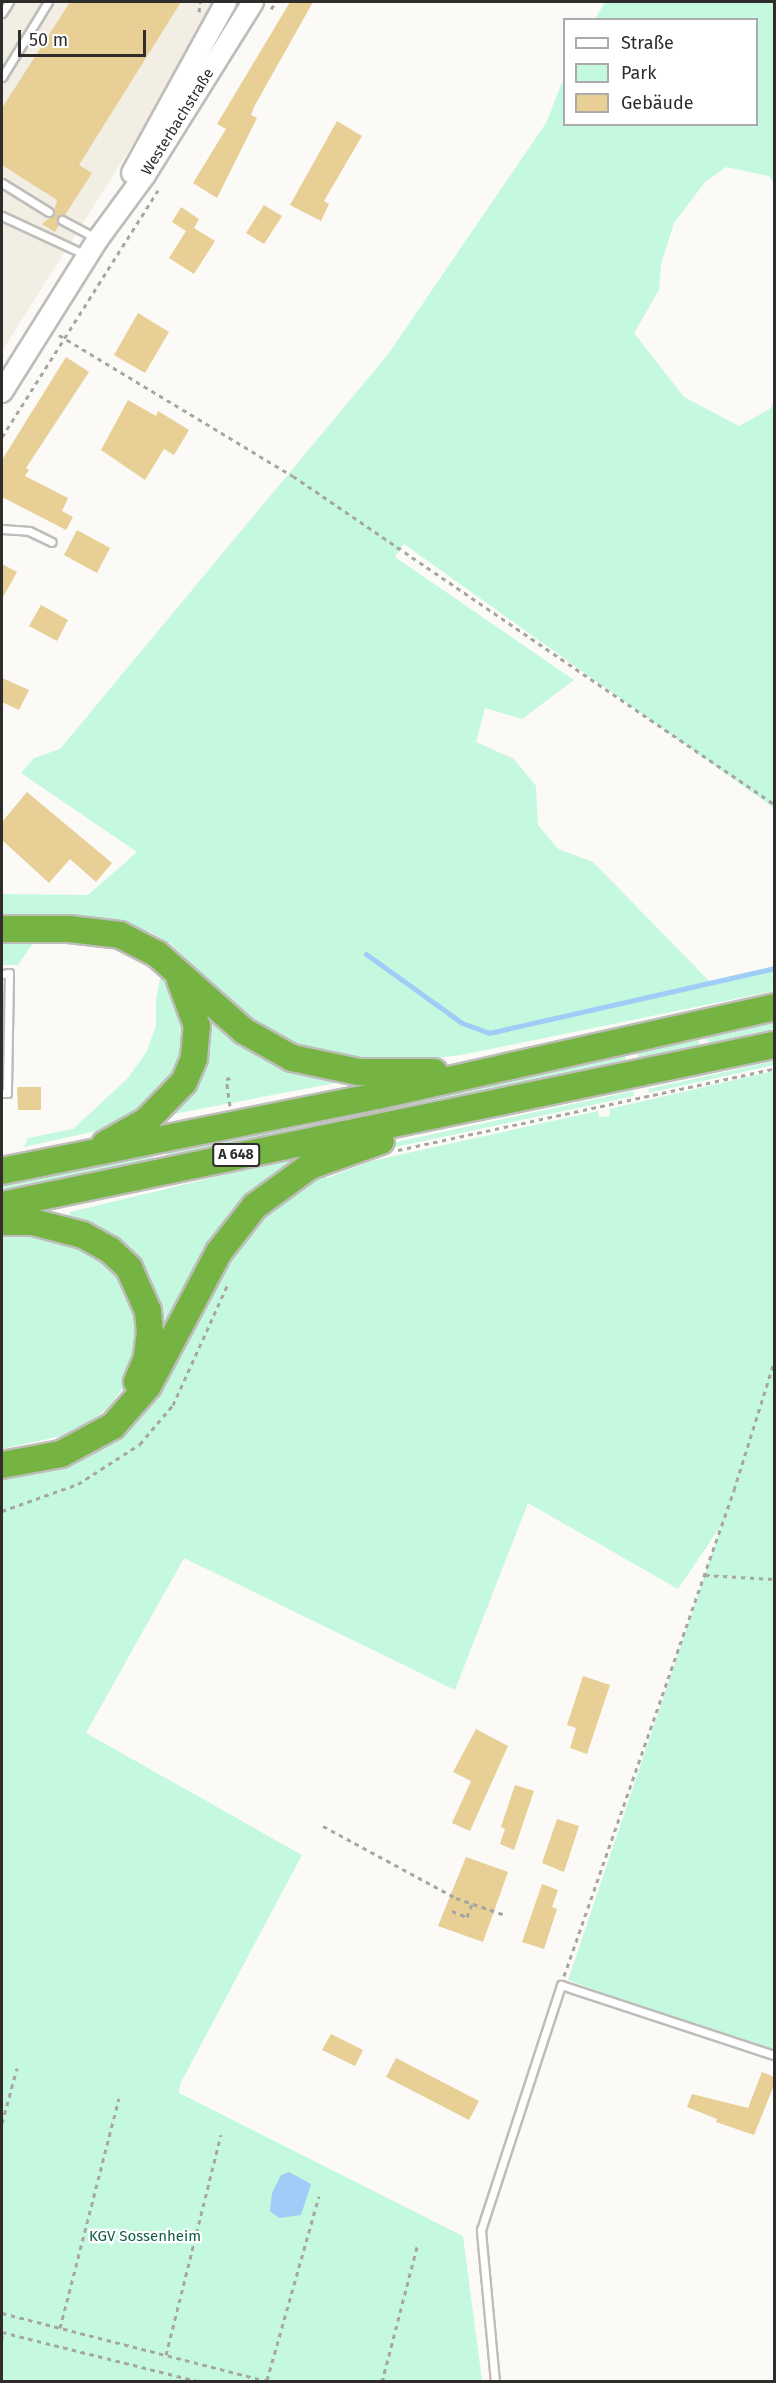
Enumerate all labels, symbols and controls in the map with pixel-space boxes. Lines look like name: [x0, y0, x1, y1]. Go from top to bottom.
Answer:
scale bar: [21, 18, 148, 56]
legend: [563, 18, 758, 126]
text: 50 m: [29, 29, 68, 51]
text: Straße: [621, 32, 674, 54]
text: Park: [621, 62, 656, 84]
street label: Westerbachstraße: [138, 65, 218, 179]
text: Gebäude: [621, 92, 694, 114]
road number: A 648: [212, 1144, 260, 1166]
park label: KGV Sossenheim: [89, 2228, 201, 2246]

